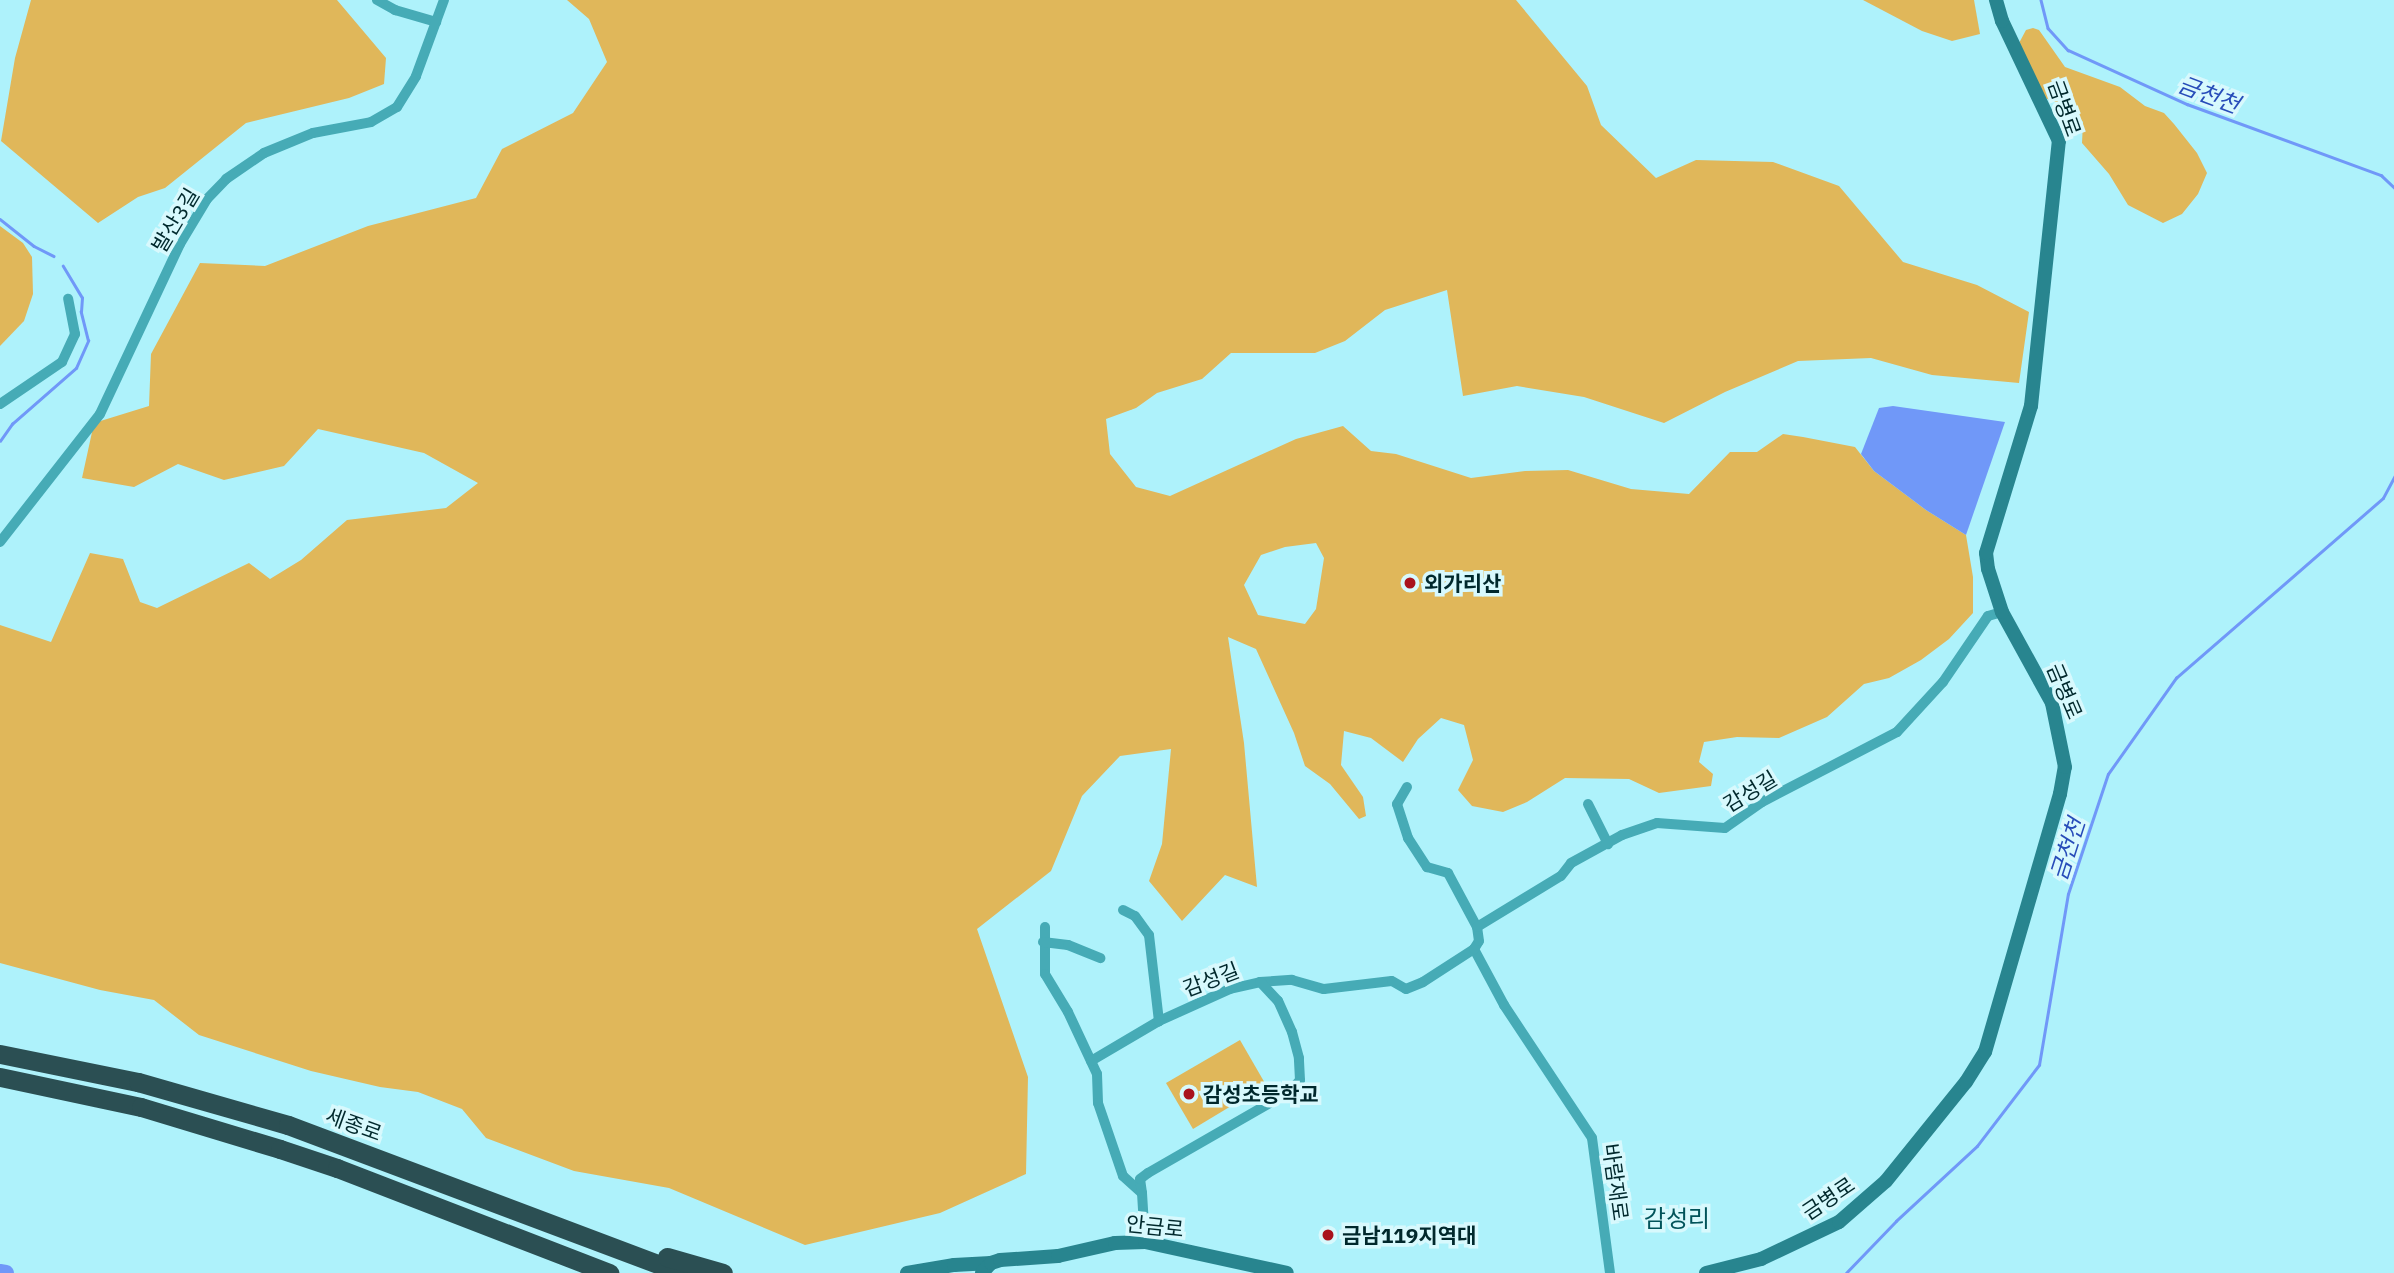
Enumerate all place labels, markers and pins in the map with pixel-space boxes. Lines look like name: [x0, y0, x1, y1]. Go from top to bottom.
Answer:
place label: 외가리산: [1424, 570, 1501, 596]
marker: 외가리산: [1402, 575, 1418, 591]
place label: 감성초등학교: [1203, 1081, 1319, 1107]
marker: 감성초등학교: [1181, 1086, 1197, 1102]
place label: 금남119지역대: [1342, 1222, 1476, 1248]
marker: 금남119지역대: [1320, 1227, 1336, 1243]

